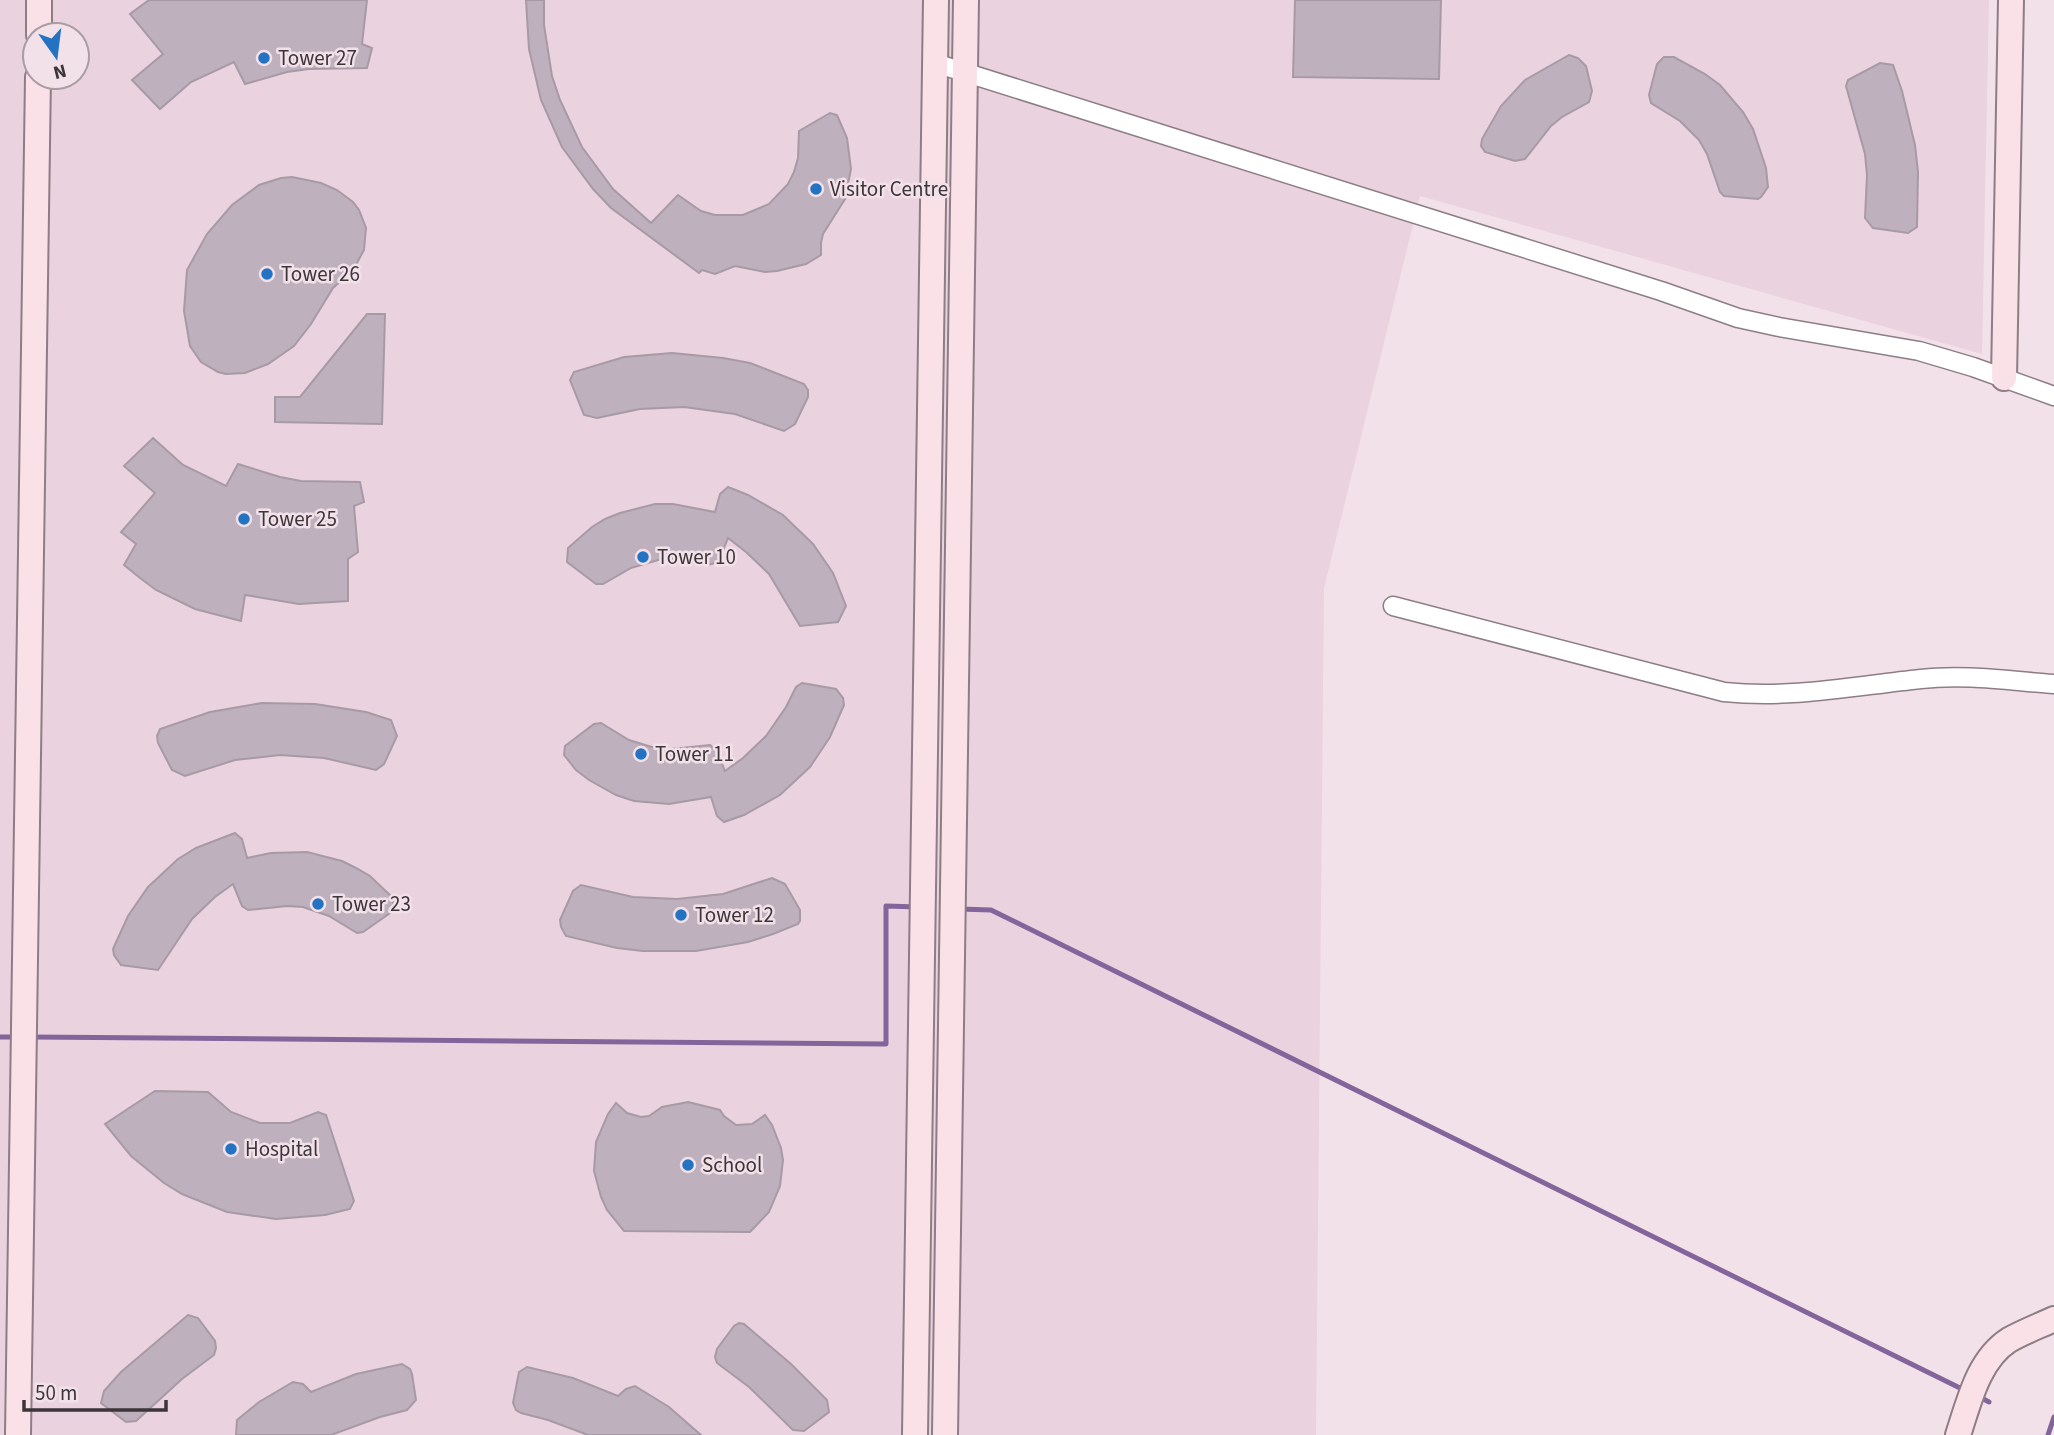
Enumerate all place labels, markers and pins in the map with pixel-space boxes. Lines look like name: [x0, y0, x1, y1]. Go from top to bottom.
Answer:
place label: Tower 27: [278, 43, 357, 73]
marker: Tower 27: [256, 50, 272, 66]
place label: Visitor Centre: [830, 174, 948, 204]
marker: Visitor Centre: [808, 181, 824, 197]
place label: Tower 26: [281, 259, 360, 289]
marker: Tower 26: [259, 266, 275, 282]
place label: Tower 25: [258, 504, 337, 534]
marker: Tower 25: [236, 511, 252, 527]
place label: Tower 10: [657, 542, 736, 572]
marker: Tower 10: [635, 549, 651, 565]
place label: Tower 11: [655, 739, 734, 769]
marker: Tower 11: [633, 746, 649, 762]
place label: Tower 23: [332, 889, 411, 919]
marker: Tower 23: [310, 896, 326, 912]
place label: Tower 12: [695, 900, 774, 930]
marker: Tower 12: [673, 907, 689, 923]
place label: Hospital: [245, 1134, 318, 1164]
marker: Hospital: [223, 1141, 239, 1157]
place label: School: [702, 1150, 762, 1180]
marker: School: [680, 1157, 696, 1173]

